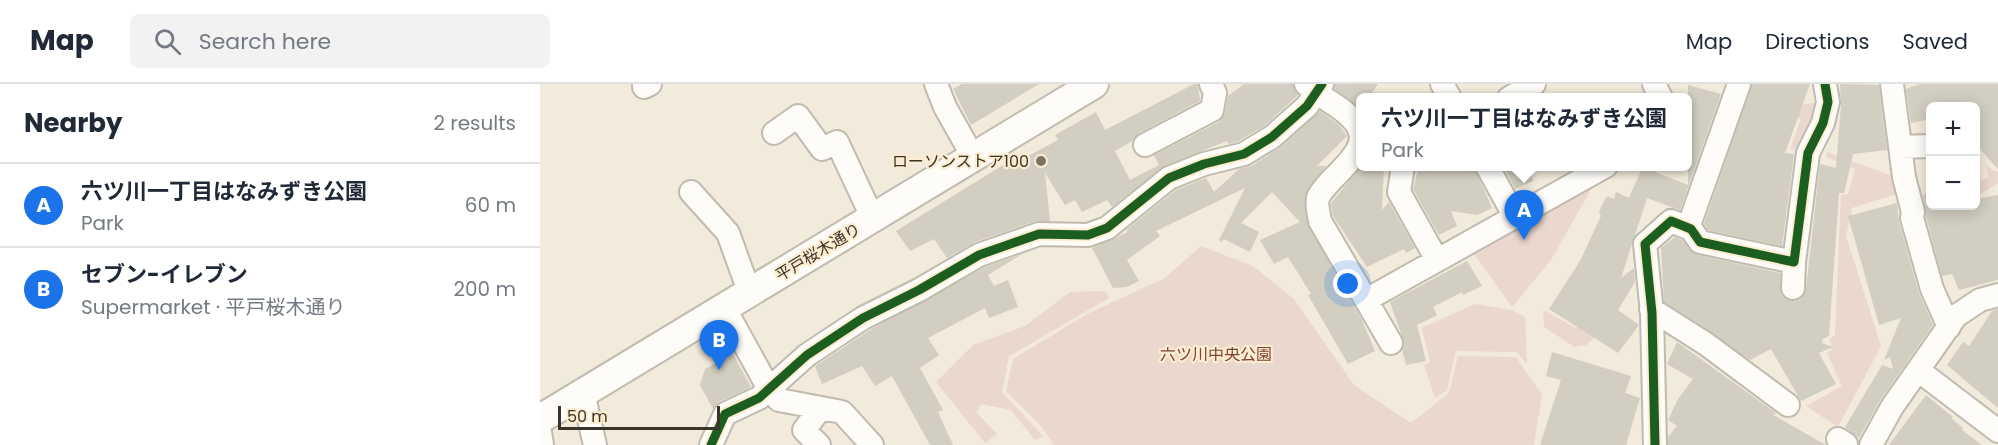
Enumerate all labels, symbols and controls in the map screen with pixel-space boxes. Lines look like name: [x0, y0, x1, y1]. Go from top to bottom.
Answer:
search box: [130, 14, 550, 68]
text: Map: [30, 21, 94, 60]
icon: search: [151, 25, 184, 58]
text: Search here: [199, 26, 331, 57]
text: Map: [1686, 27, 1732, 56]
text: Directions: [1765, 27, 1869, 56]
text: Saved: [1902, 27, 1968, 56]
popup: [1356, 93, 1692, 171]
map controls: [1926, 102, 1980, 210]
button: +: [1926, 102, 1980, 156]
text: 六ツ川一丁目はなみずき公園: [1381, 103, 1667, 134]
text: Nearby: [24, 105, 122, 141]
text: 2 results: [433, 109, 516, 137]
text: Park: [1381, 136, 1424, 164]
place label: ローソンストア100: [892, 150, 1029, 173]
marker: ローソンストア100: [1034, 154, 1048, 168]
button: −: [1926, 156, 1980, 210]
text: 六ツ川一丁目はなみずき公園: [81, 176, 367, 207]
pin: A: [1504, 190, 1544, 240]
text: A: [36, 191, 51, 219]
text: 60 m: [465, 191, 516, 219]
text: Park: [81, 209, 124, 237]
street label: 平戸桜木通り: [771, 217, 865, 287]
text: セブン-イレブン: [81, 259, 248, 290]
your location: [1333, 269, 1362, 298]
text: B: [37, 275, 50, 303]
text: 200 m: [453, 275, 516, 303]
text: Supermarket · 平戸桜木通り: [81, 293, 345, 321]
pin: B: [700, 320, 738, 370]
park label: 六ツ川中央公園: [1160, 343, 1272, 366]
scale bar: [558, 403, 720, 430]
text: 50 m: [567, 405, 608, 428]

